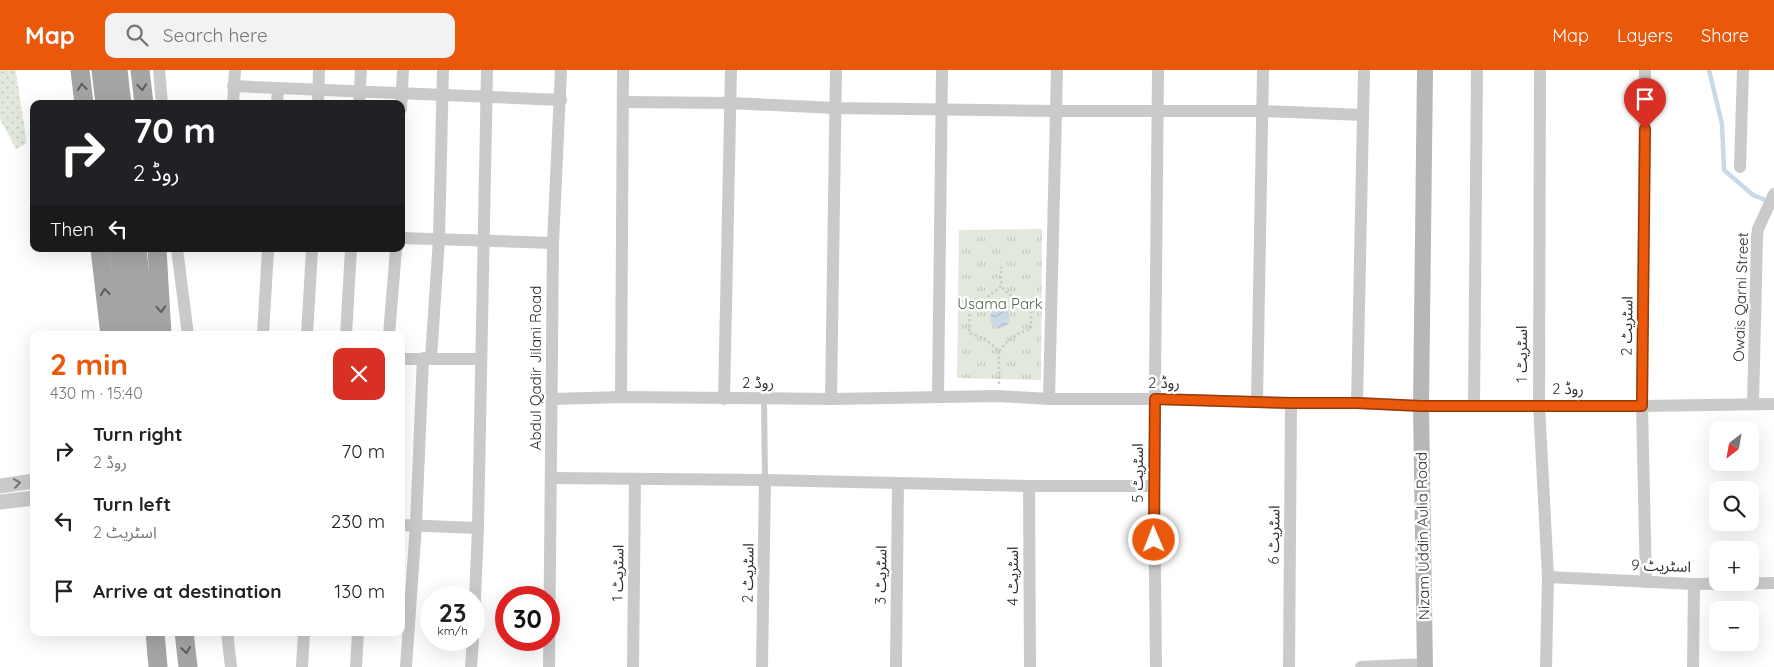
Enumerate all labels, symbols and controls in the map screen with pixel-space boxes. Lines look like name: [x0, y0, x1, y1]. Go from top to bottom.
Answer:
search box: [105, 13, 455, 58]
text: Map: [25, 20, 75, 50]
icon: search: [123, 21, 151, 49]
text: Search here: [163, 23, 268, 47]
text: Map: [1552, 24, 1589, 47]
text: Layers: [1617, 24, 1673, 47]
text: Share: [1701, 24, 1749, 47]
pin: [1624, 78, 1666, 129]
one-way arrow: [77, 83, 88, 91]
one-way arrow: [136, 83, 147, 91]
icon: arrive: [1631, 85, 1659, 113]
text: 70 m: [133, 108, 216, 152]
icon: right: [50, 120, 115, 185]
text: روڈ 2: [133, 159, 180, 187]
icon: left: [104, 215, 132, 243]
text: Then: [50, 217, 94, 241]
street label: Owais Qarni Street: [1729, 232, 1752, 362]
street label: Abdul Qadir Jilani Road: [526, 286, 545, 450]
one-way arrow: [100, 288, 111, 296]
park label: Usama Park: [957, 294, 1043, 313]
street label: اسٹریٹ 2: [1616, 296, 1637, 356]
one-way arrow: [155, 306, 166, 314]
street label: اسٹریٹ 1: [1512, 326, 1531, 382]
text: 2 min: [50, 345, 128, 383]
button: close: [333, 348, 385, 400]
street label: روڈ 2: [742, 373, 774, 392]
street label: روڈ 2: [1148, 373, 1180, 392]
street label: روڈ 2: [1552, 379, 1584, 398]
text: 430 m · 15:40: [50, 383, 143, 403]
north arrow: [1709, 421, 1759, 471]
map controls: [1709, 421, 1759, 651]
text: Turn right: [93, 422, 182, 446]
icon: right: [50, 437, 78, 465]
text: 70 m: [341, 439, 385, 463]
street label: اسٹریٹ 5: [1128, 443, 1147, 503]
text: روڈ 2: [93, 452, 127, 472]
street label: Nizam Uddin Aulia Road: [1412, 452, 1433, 620]
one-way arrow: [13, 479, 21, 489]
button: search: [1709, 481, 1759, 531]
text: Turn left: [93, 492, 171, 516]
street label: اسٹریٹ 6: [1263, 505, 1284, 565]
icon: left: [50, 507, 78, 535]
text: 230 m: [331, 509, 385, 533]
position arrow: [1127, 513, 1179, 565]
text: اسٹریٹ 2: [93, 522, 157, 542]
button: +: [1709, 541, 1759, 591]
street label: اسٹریٹ 2: [737, 543, 758, 603]
street label: اسٹریٹ 1: [608, 544, 627, 602]
street label: اسٹریٹ 3: [870, 545, 891, 605]
street label: اسٹریٹ 4: [1003, 546, 1022, 606]
street label: اسٹریٹ 9: [1631, 555, 1691, 576]
icon: arrive: [50, 577, 78, 605]
text: Arrive at destination: [93, 579, 282, 603]
text: 130 m: [334, 579, 385, 603]
speed limit sign: 30: [495, 586, 560, 651]
text: 23: [439, 597, 466, 628]
button: −: [1709, 601, 1759, 651]
text: km/h: [437, 623, 468, 638]
one-way arrow: [180, 646, 191, 654]

